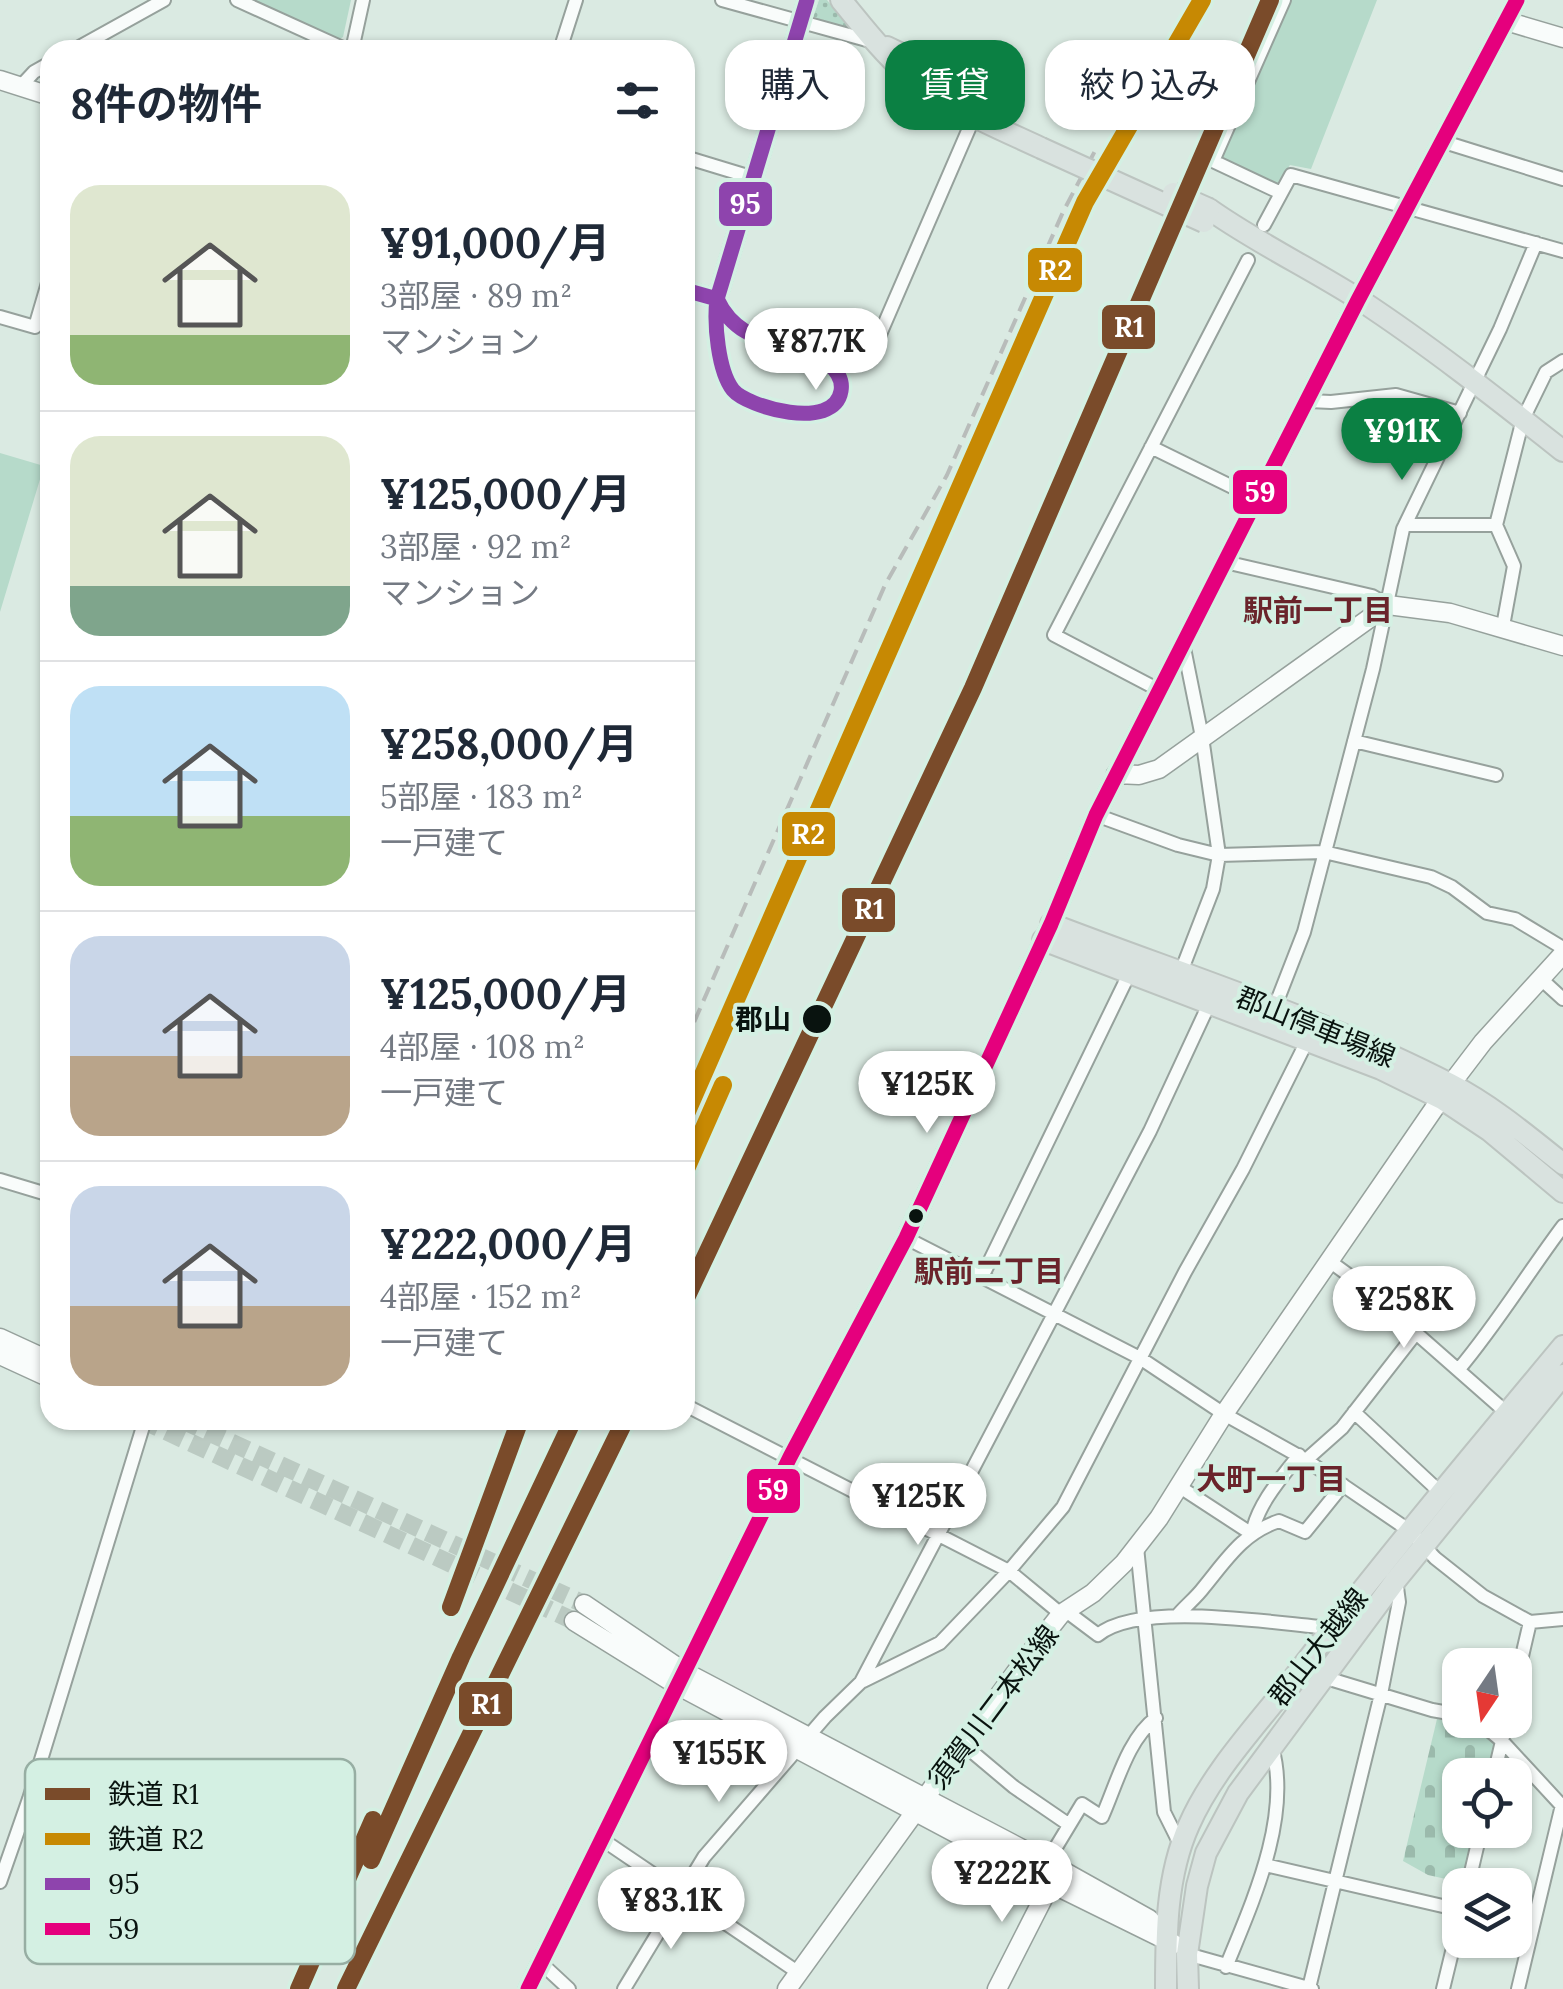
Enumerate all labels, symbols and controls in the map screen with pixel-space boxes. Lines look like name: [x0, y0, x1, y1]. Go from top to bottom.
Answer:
chip: 購入: [725, 40, 865, 130]
chip: 賃貸: [885, 40, 1025, 130]
chip: 絞り込み: [1045, 40, 1255, 130]
icon: filters: [610, 73, 665, 128]
text: 8件の物件: [70, 77, 262, 131]
line badge: 95: [717, 180, 774, 228]
text: 95: [729, 186, 761, 222]
text: ¥91,000/月: [380, 216, 610, 270]
icon: home: [150, 225, 270, 345]
line badge: R2: [1026, 246, 1084, 294]
text: R2: [1038, 252, 1072, 288]
text: 3部屋 · 89 m²: [380, 275, 572, 316]
line badge: R1: [1100, 303, 1157, 351]
pin: ¥87.7K: [735, 308, 897, 393]
text: R1: [1114, 309, 1144, 345]
text: ¥87.7K: [767, 320, 865, 361]
text: マンション: [380, 321, 540, 362]
pin: ¥91K: [1343, 398, 1461, 483]
text: ¥91K: [1363, 410, 1441, 451]
text: ¥125,000/月: [380, 467, 631, 521]
line badge: 59: [1231, 468, 1289, 516]
text: 59: [1244, 474, 1276, 510]
icon: home: [150, 476, 270, 596]
text: 3部屋 · 92 m²: [380, 526, 572, 567]
text: マンション: [380, 572, 540, 613]
district label: 駅前一丁目: [1243, 591, 1393, 629]
text: ¥258,000/月: [380, 717, 638, 771]
icon: home: [150, 726, 270, 846]
text: 5部屋 · 183 m²: [380, 776, 583, 817]
line badge: R2: [780, 810, 837, 858]
text: R2: [791, 816, 825, 852]
text: 一戸建て: [380, 822, 508, 863]
line badge: R1: [840, 886, 897, 934]
text: R1: [854, 891, 884, 927]
text: ¥125,000/月: [380, 967, 631, 1021]
icon: home: [150, 976, 270, 1096]
street label: 郡山停車場線: [1231, 979, 1401, 1075]
place label: 郡山: [735, 1001, 791, 1037]
marker: 郡山: [800, 1002, 834, 1036]
text: 4部屋 · 108 m²: [380, 1026, 585, 1067]
pin: ¥125K: [857, 1051, 997, 1136]
text: ¥125K: [880, 1063, 974, 1104]
text: 一戸建て: [380, 1072, 508, 1113]
unlabelled marker: [906, 1206, 926, 1226]
text: ¥222,000/月: [380, 1217, 636, 1271]
icon: home: [150, 1226, 270, 1346]
district label: 駅前二丁目: [914, 1252, 1064, 1290]
pin: ¥258K: [1334, 1266, 1474, 1351]
text: 4部屋 · 152 m²: [380, 1276, 582, 1317]
text: ¥258K: [1355, 1278, 1453, 1319]
text: 一戸建て: [380, 1322, 508, 1363]
district label: 大町一丁目: [1196, 1460, 1346, 1498]
pin: ¥125K: [848, 1463, 988, 1548]
line badge: 59: [745, 1467, 802, 1515]
text: 59: [757, 1472, 789, 1508]
text: ¥125K: [871, 1475, 965, 1516]
street label: 郡山大越線: [1261, 1581, 1375, 1713]
street label: 須賀川二本松線: [920, 1618, 1066, 1796]
north arrow: [1442, 1648, 1532, 1738]
map controls: [1442, 1648, 1532, 1958]
line badge: R1: [457, 1680, 514, 1728]
text: R1: [471, 1686, 501, 1722]
pin: ¥155K: [649, 1720, 789, 1805]
text: ¥155K: [672, 1732, 766, 1773]
button: locate: [1442, 1758, 1532, 1848]
legend: [25, 1759, 355, 1964]
text: 鉄道 R1: [108, 1776, 199, 1812]
text: 鉄道 R2: [108, 1821, 204, 1857]
pin: ¥222K: [932, 1840, 1072, 1925]
text: ¥222K: [953, 1852, 1051, 1893]
text: 95: [108, 1866, 139, 1902]
pin: ¥83.1K: [590, 1867, 752, 1952]
button: layers: [1442, 1868, 1532, 1958]
text: ¥83.1K: [620, 1879, 722, 1920]
text: 59: [108, 1911, 139, 1947]

